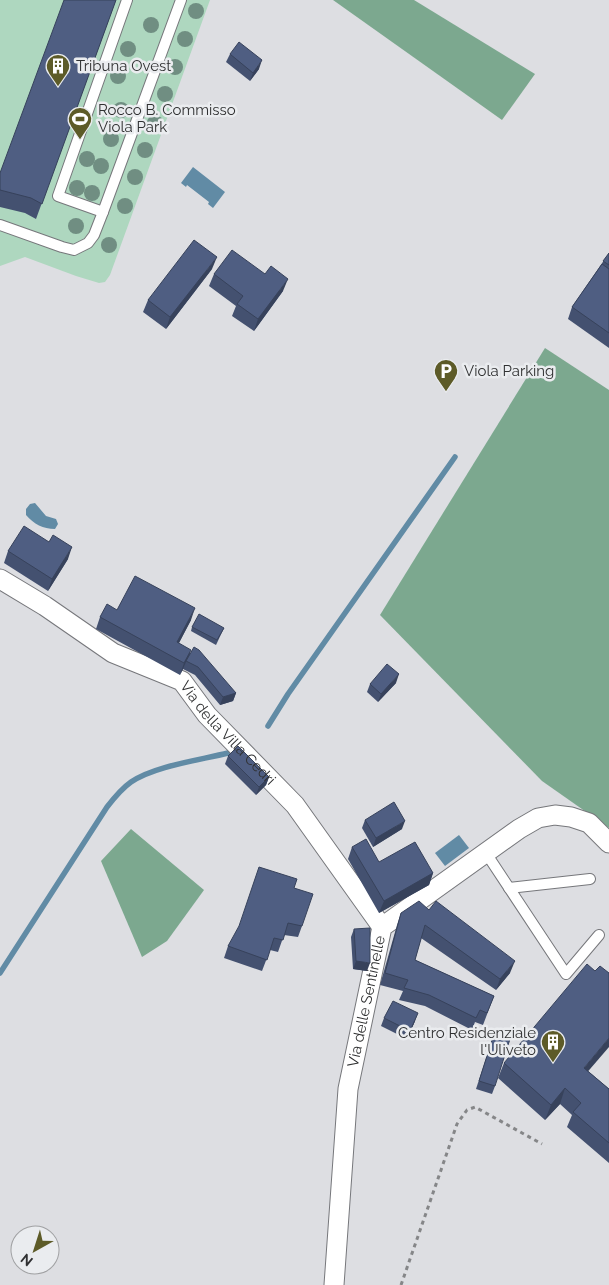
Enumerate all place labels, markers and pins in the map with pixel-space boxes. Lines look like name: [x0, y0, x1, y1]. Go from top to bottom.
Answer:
building icon: Tribuna Ovest: [45, 53, 71, 87]
place label: Tribuna Ovest: [76, 57, 171, 75]
place label: Rocco B. Commisso Viola Park: [98, 101, 236, 136]
sports icon: Rocco B. Commisso Viola Park: [67, 106, 93, 140]
parking icon: Viola Parking: [433, 358, 459, 392]
place label: Viola Parking: [464, 362, 554, 380]
place label: Centro Residenziale l'Uliveto: [398, 1024, 536, 1059]
building icon: Centro Residenziale l'Uliveto: [540, 1029, 566, 1063]

